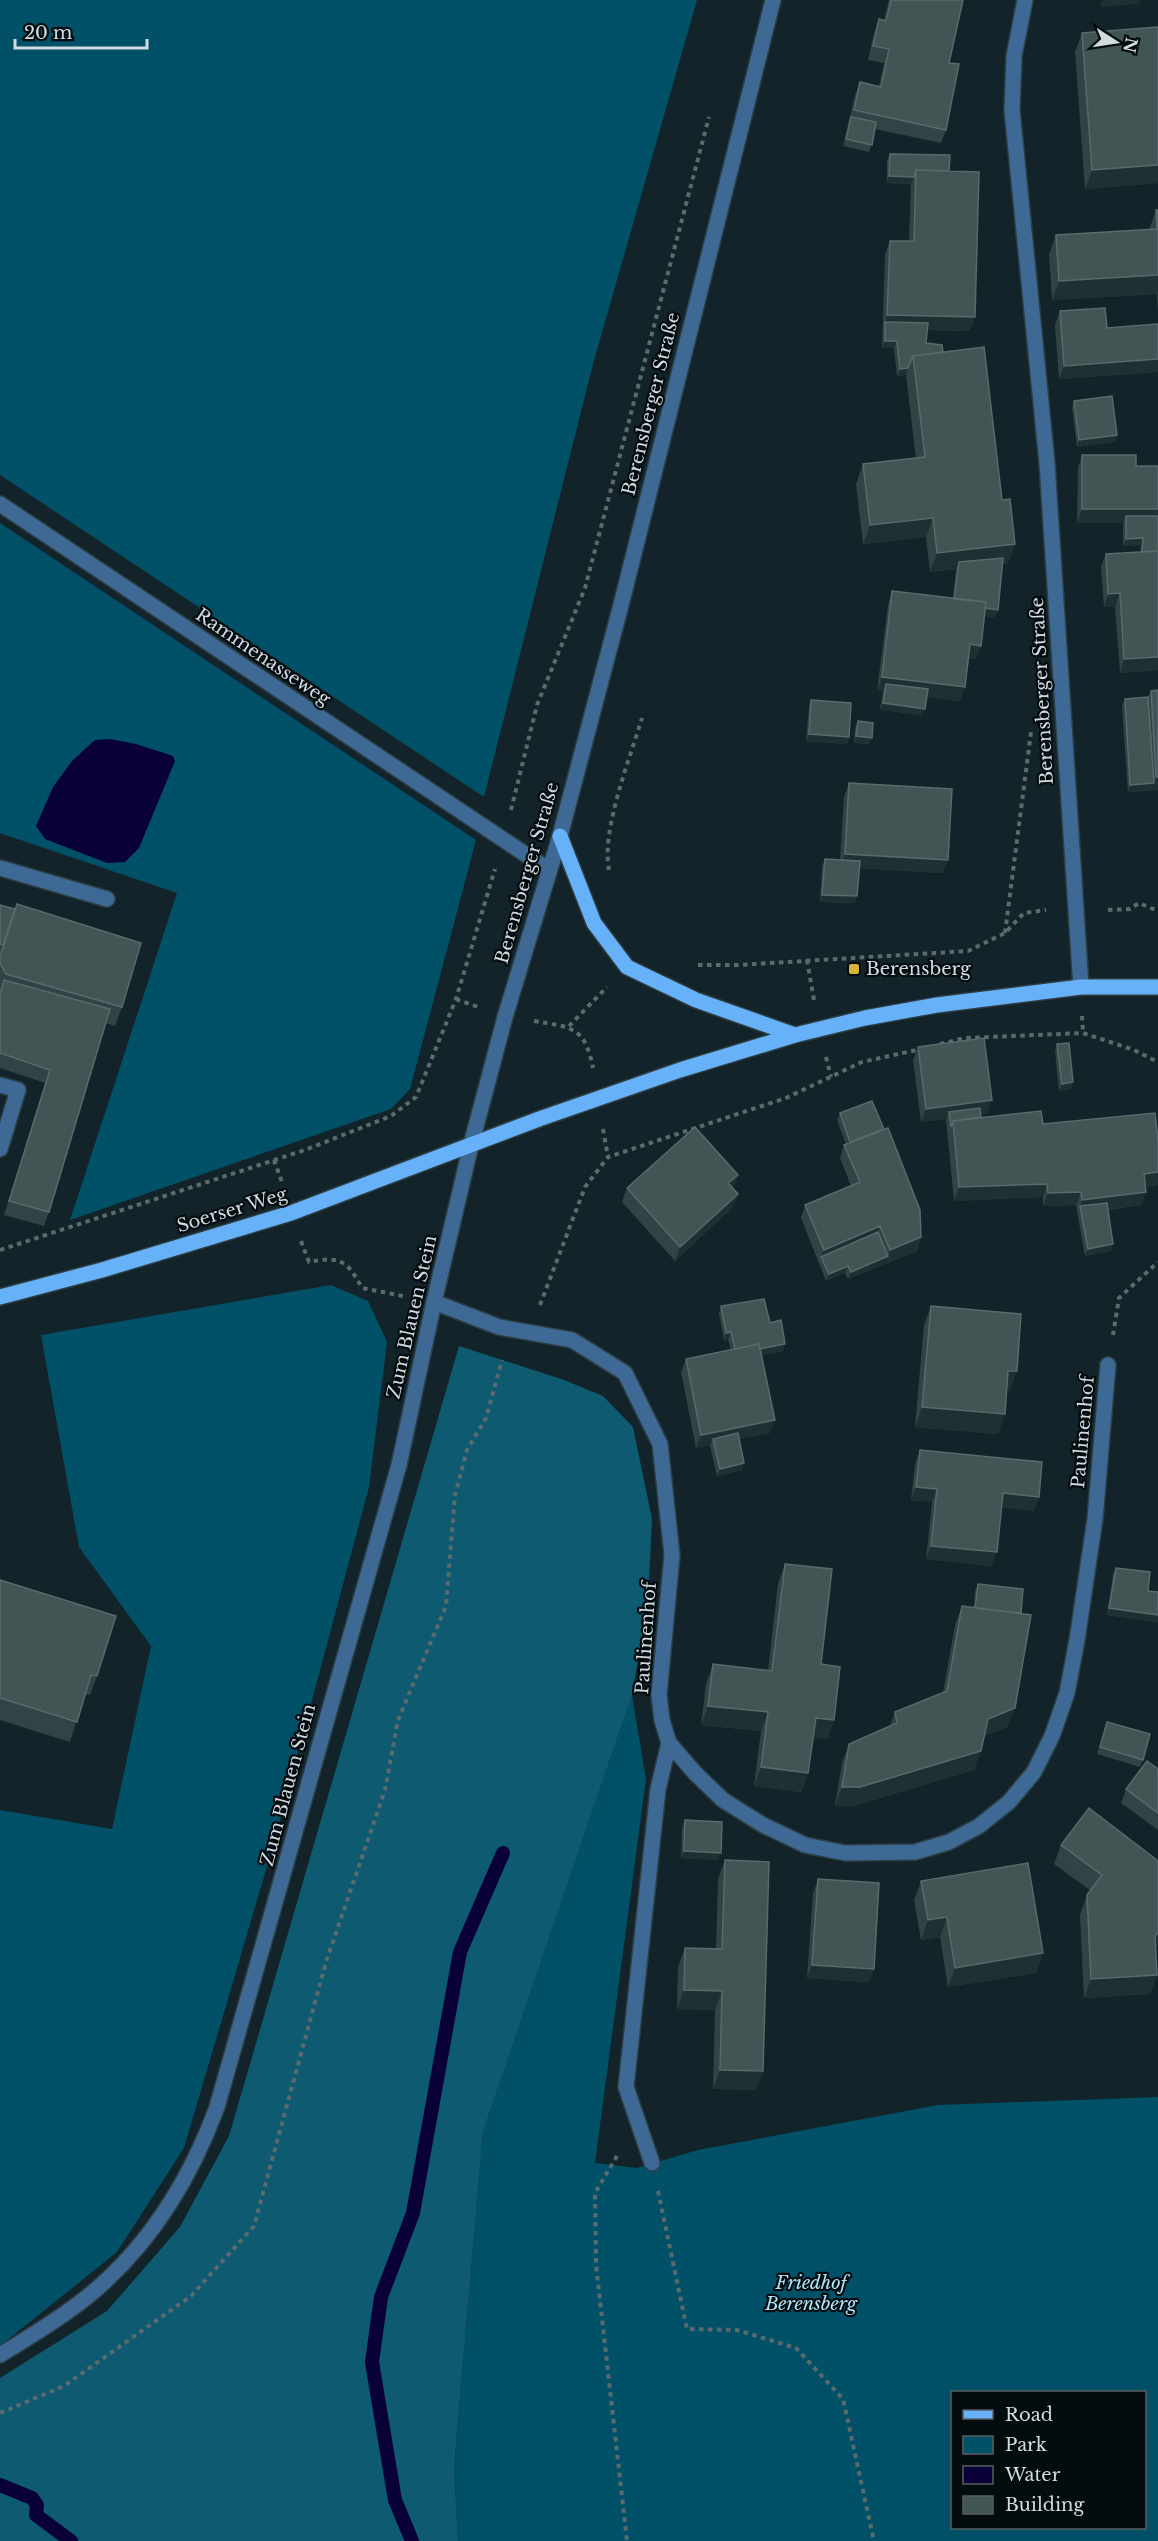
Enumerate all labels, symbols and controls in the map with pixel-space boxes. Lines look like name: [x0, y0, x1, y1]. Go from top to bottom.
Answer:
scale bar: [15, 12, 147, 50]
north arrow: [1086, 12, 1146, 72]
text: 20 m: [24, 22, 72, 44]
text: N: [1119, 36, 1142, 55]
street label: Berensberger Straße: [618, 310, 684, 498]
street label: Berensberger Straße: [1026, 597, 1058, 785]
street label: Rammenasseweg: [191, 604, 335, 710]
street label: Berensberger Straße: [491, 780, 563, 966]
place label: Berensberg: [866, 958, 971, 980]
marker: Berensberg: [847, 962, 861, 976]
street label: Soerser Weg: [174, 1183, 290, 1237]
street label: Zum Blauen Stein: [382, 1233, 442, 1401]
street label: Paulinenhof: [1067, 1372, 1099, 1489]
street label: Paulinenhof: [631, 1578, 661, 1695]
street label: Zum Blauen Stein: [256, 1701, 320, 1869]
park label: Friedhof Berensberg: [764, 2272, 858, 2315]
legend: [951, 2391, 1146, 2529]
text: Road: [1005, 2404, 1053, 2426]
text: Park: [1005, 2434, 1047, 2456]
text: Water: [1004, 2464, 1061, 2486]
text: Building: [1005, 2494, 1084, 2516]

